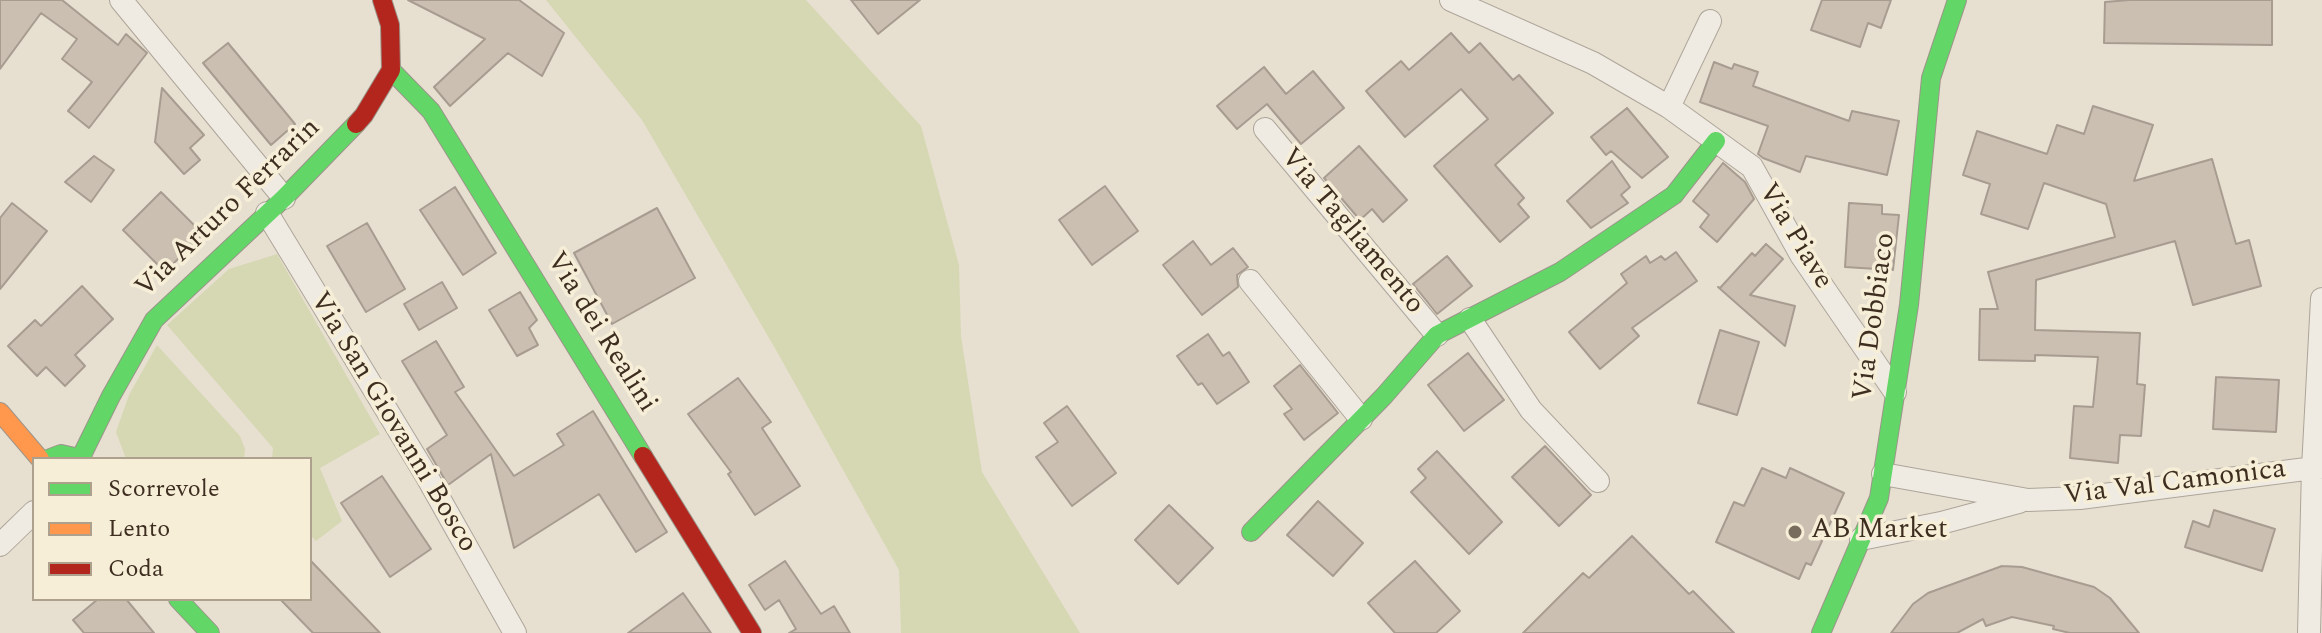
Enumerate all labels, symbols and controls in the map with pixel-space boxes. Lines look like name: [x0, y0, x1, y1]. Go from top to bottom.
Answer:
street label: Via Arturo Ferrarin: [130, 112, 328, 306]
street label: Via Tagliamento: [1272, 142, 1430, 322]
street label: Via Piave: [1749, 178, 1839, 296]
street label: Via Dobbiaco: [1848, 231, 1904, 403]
street label: Via dei Realini: [537, 247, 663, 419]
street label: Via San Giovanni Bosco: [301, 287, 483, 559]
street label: Via Val Camonica: [2062, 454, 2288, 514]
legend: [32, 457, 312, 601]
text: Scorrevole: [108, 471, 220, 507]
text: Lento: [108, 511, 170, 547]
place label: AB Market: [1811, 515, 1948, 549]
marker: AB Market: [1786, 523, 1804, 541]
text: Coda: [108, 551, 164, 587]

